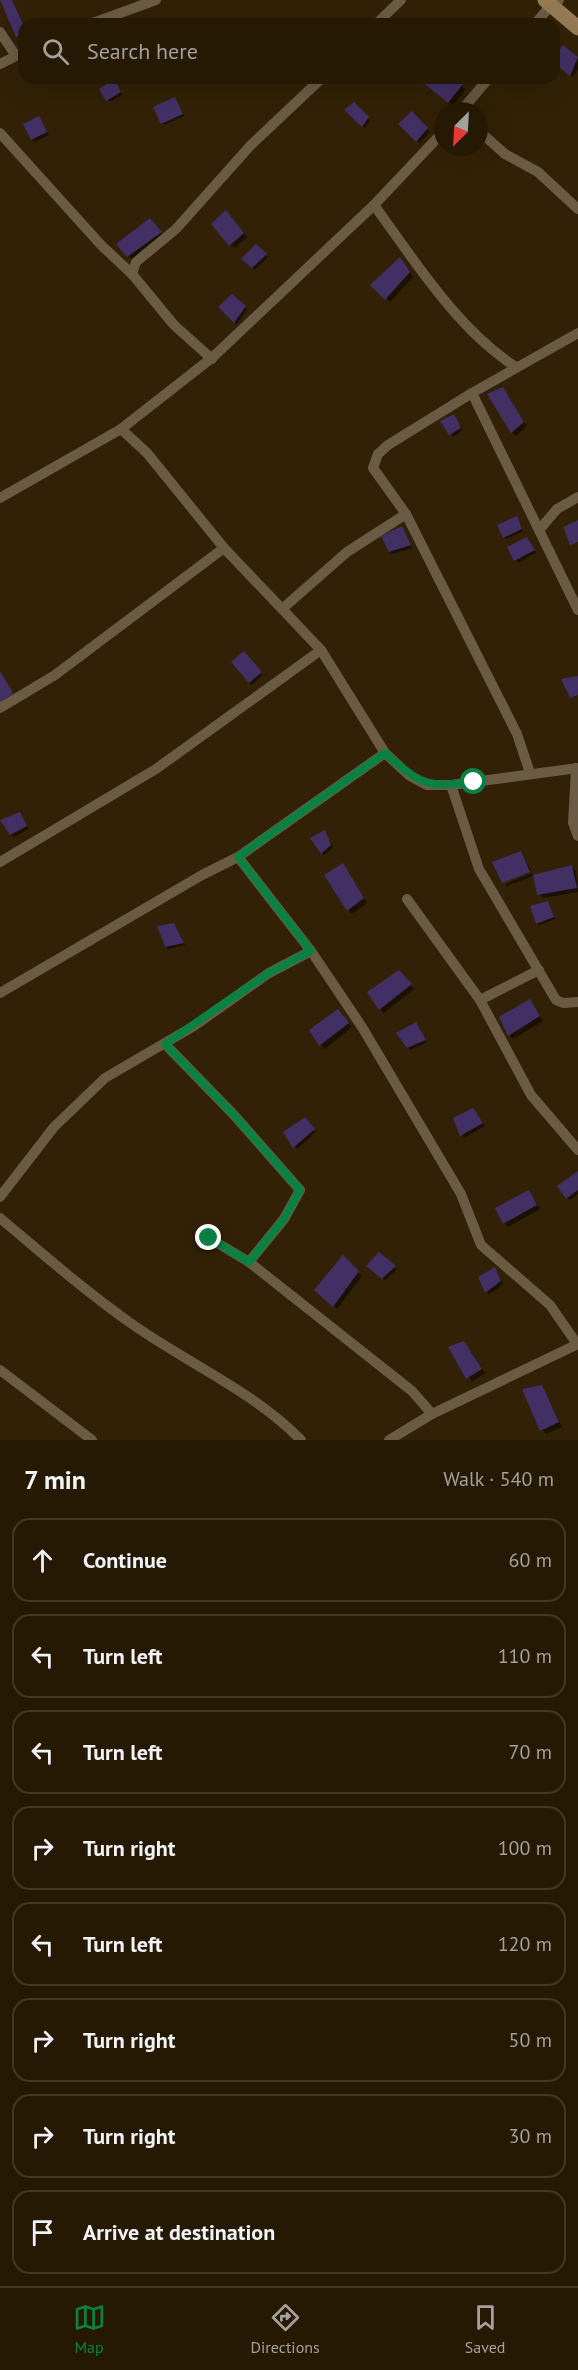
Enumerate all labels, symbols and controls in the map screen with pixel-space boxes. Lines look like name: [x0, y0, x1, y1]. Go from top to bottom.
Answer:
search box: [18, 18, 560, 84]
icon: search: [39, 35, 72, 68]
text: Search here: [87, 37, 198, 65]
north arrow: [434, 102, 488, 156]
route start: [460, 768, 486, 794]
route end: [195, 1224, 221, 1250]
text: 7 min: [24, 1463, 86, 1496]
text: Walk · 540 m: [443, 1466, 554, 1492]
icon: ahead: [26, 1544, 59, 1577]
text: Continue: [83, 1546, 167, 1574]
text: 60 m: [509, 1547, 552, 1573]
icon: left: [26, 1640, 59, 1673]
text: Turn left: [83, 1642, 163, 1670]
text: 110 m: [498, 1643, 552, 1669]
icon: left: [26, 1736, 59, 1769]
text: Turn left: [83, 1738, 163, 1766]
text: 70 m: [509, 1739, 552, 1765]
icon: right: [26, 1832, 59, 1865]
text: Turn right: [83, 1834, 175, 1862]
text: 100 m: [498, 1835, 552, 1861]
icon: left: [26, 1928, 59, 1961]
text: Turn left: [83, 1930, 163, 1958]
text: 120 m: [498, 1931, 552, 1957]
icon: right: [26, 2024, 59, 2057]
text: Turn right: [83, 2026, 175, 2054]
text: 50 m: [509, 2027, 552, 2053]
icon: right: [26, 2120, 59, 2153]
text: Turn right: [83, 2122, 175, 2150]
text: 30 m: [509, 2123, 552, 2149]
icon: arrive: [26, 2216, 59, 2249]
text: Arrive at destination: [83, 2218, 275, 2246]
tab: Map: [73, 2301, 106, 2357]
tab: Directions: [251, 2301, 320, 2357]
tab: Saved: [465, 2301, 505, 2357]

